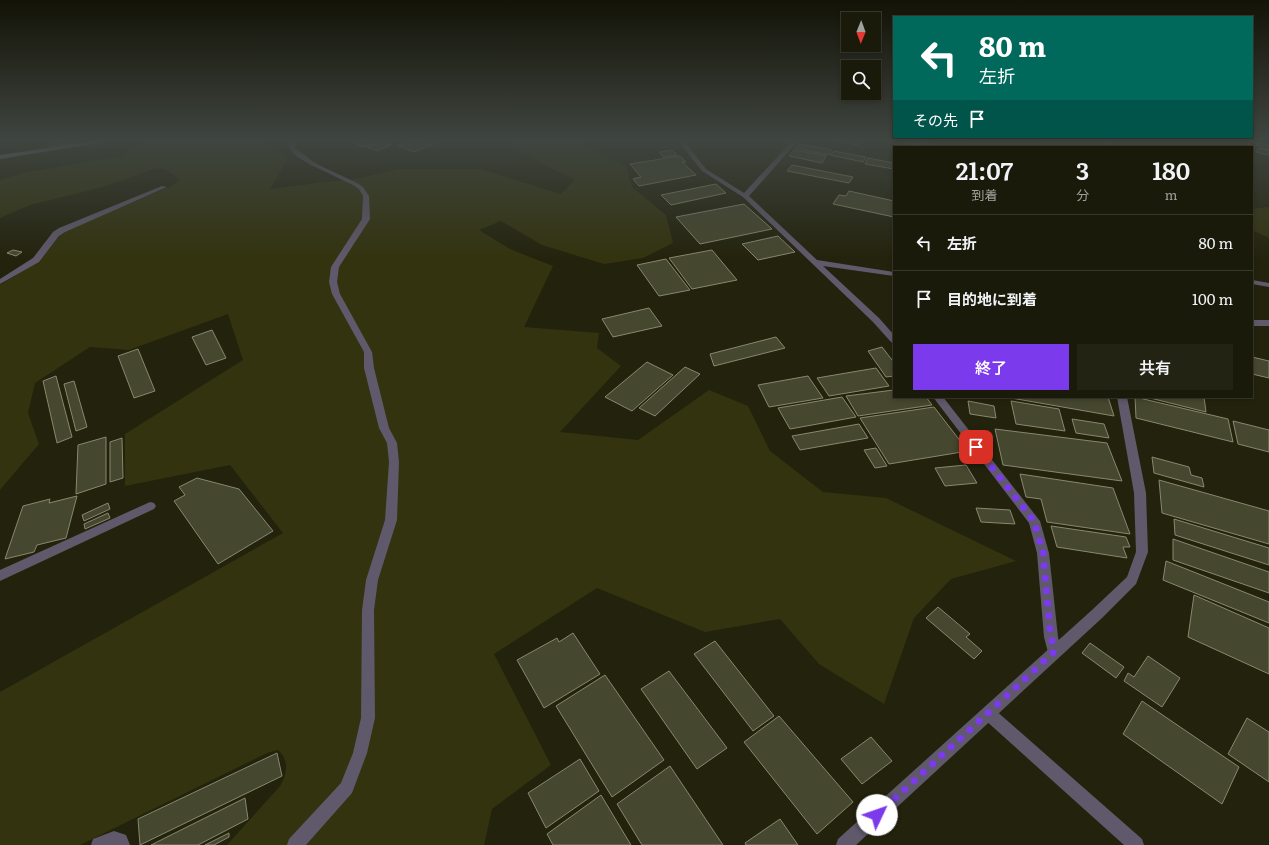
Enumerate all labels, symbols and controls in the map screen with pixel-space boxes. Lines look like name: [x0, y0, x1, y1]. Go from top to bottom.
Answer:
north arrow: [841, 12, 881, 52]
map controls: [841, 12, 881, 100]
text: 80 m: [979, 24, 1046, 66]
icon: left: [913, 32, 965, 84]
button: search: [841, 60, 881, 100]
text: 左折: [979, 62, 1015, 89]
text: その先: [913, 108, 958, 131]
icon: arrive: [966, 108, 988, 130]
text: 21:07: [956, 152, 1013, 187]
text: 3: [1076, 152, 1089, 187]
text: 180: [1152, 152, 1190, 187]
text: 到着: [972, 185, 998, 204]
text: 分: [1076, 185, 1089, 204]
text: m: [1165, 185, 1177, 204]
text: 左折: [947, 231, 977, 254]
text: 80 m: [1199, 231, 1233, 254]
icon: left: [913, 232, 935, 254]
text: 目的地に到着: [947, 287, 1037, 310]
text: 100 m: [1192, 287, 1233, 310]
icon: arrive: [913, 288, 935, 310]
button: 終了: [913, 344, 1069, 390]
button: 共有: [1077, 344, 1233, 390]
pin: [959, 430, 993, 464]
icon: arrive: [965, 436, 987, 458]
position arrow: [856, 794, 898, 836]

